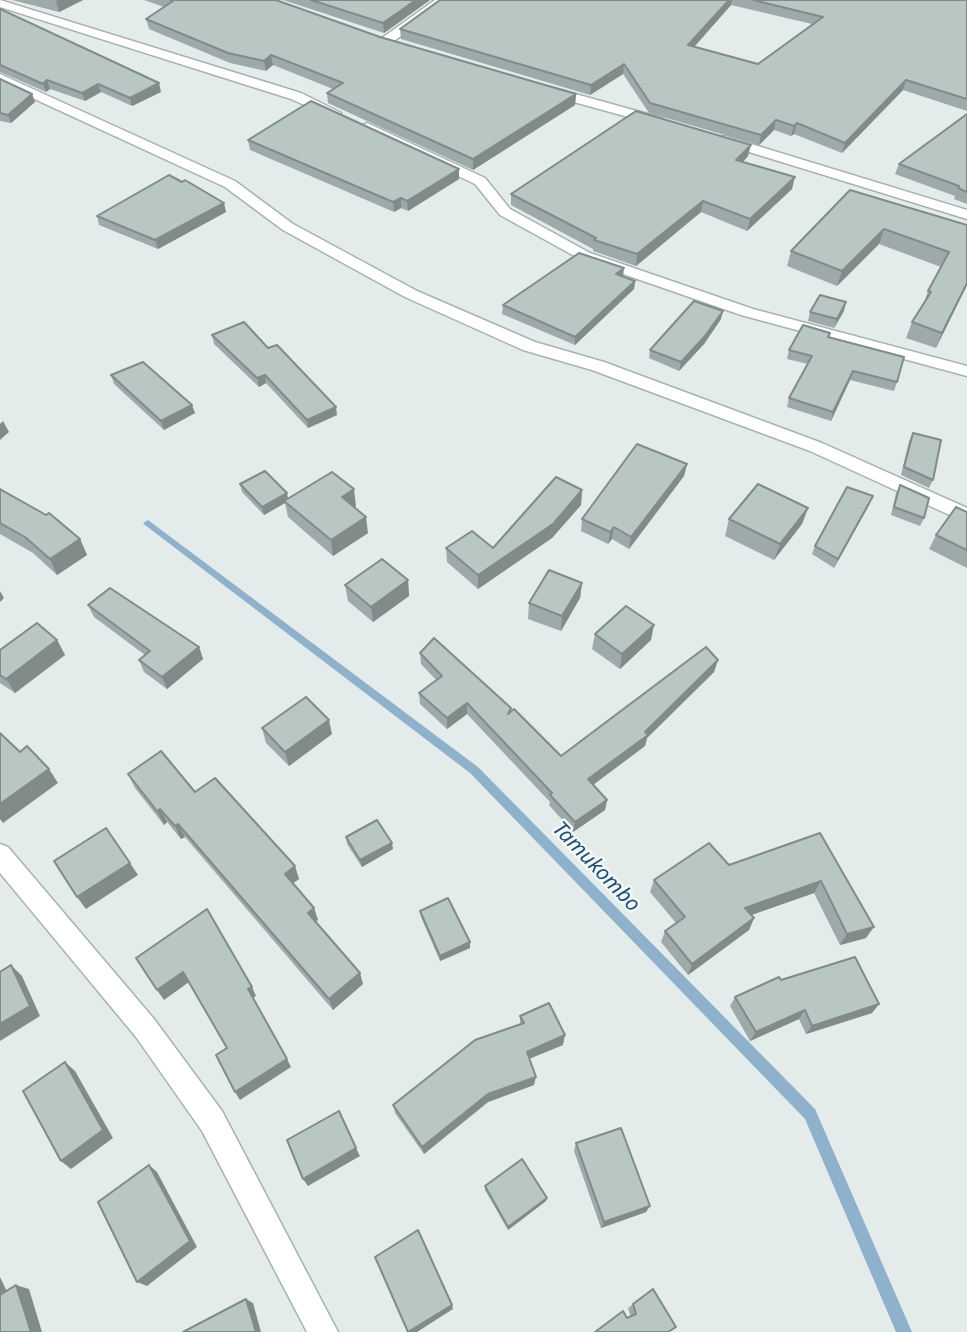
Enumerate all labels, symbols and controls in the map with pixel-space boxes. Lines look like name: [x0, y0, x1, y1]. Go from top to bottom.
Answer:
water label: Tamukombo: [547, 817, 645, 917]

